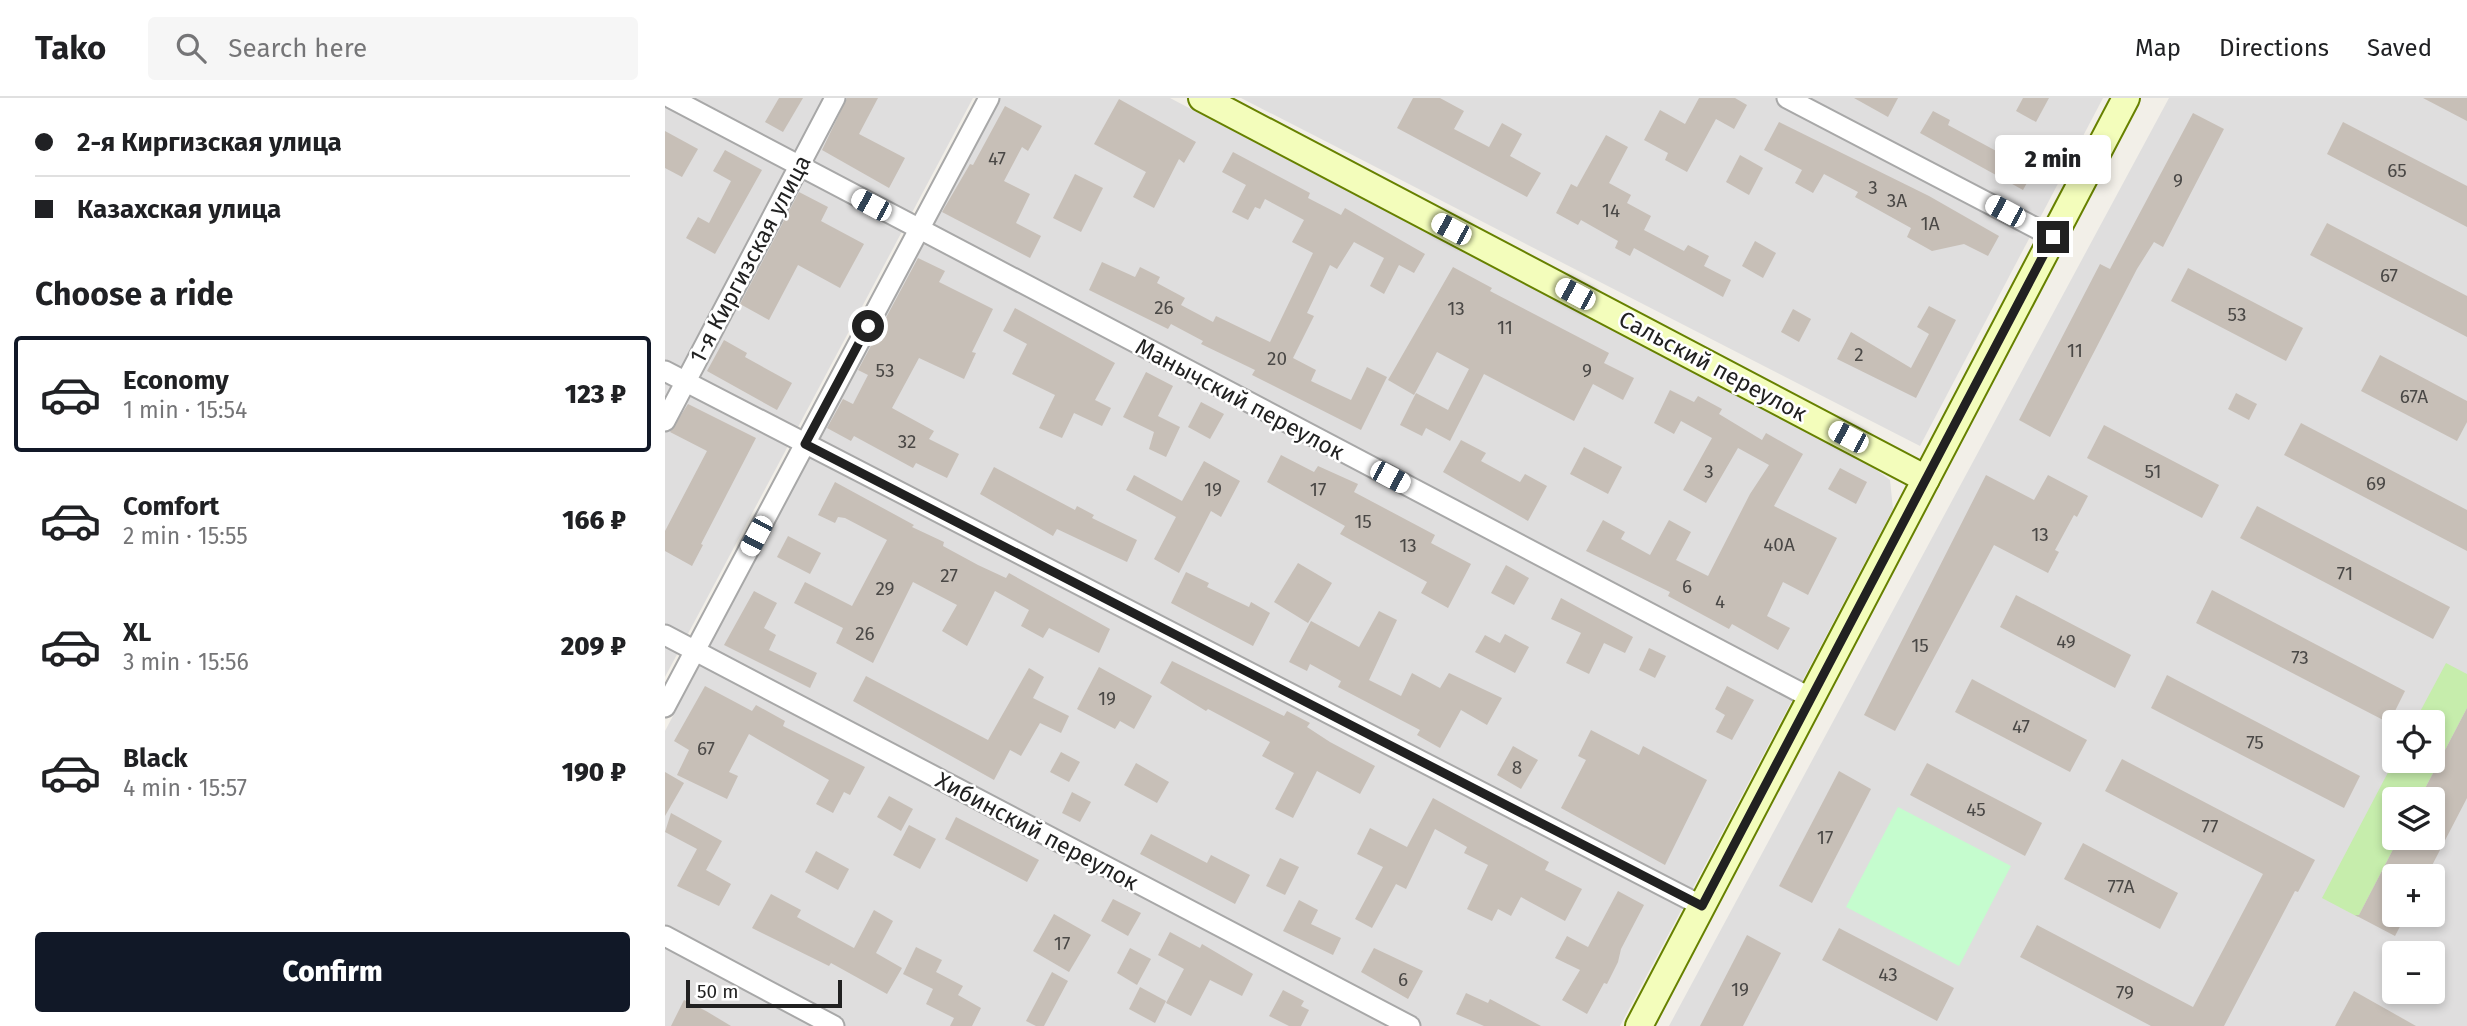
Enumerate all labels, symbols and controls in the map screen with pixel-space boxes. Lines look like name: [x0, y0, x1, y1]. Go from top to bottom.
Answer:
search box: [148, 17, 638, 80]
text: Tako: [35, 28, 106, 68]
icon: search: [172, 29, 210, 67]
text: Search here: [228, 33, 367, 64]
text: Map: [2135, 34, 2181, 62]
text: Directions: [2219, 34, 2329, 62]
text: Saved: [2367, 34, 2432, 62]
text: 2-я Киргизская улица: [77, 127, 342, 158]
callout: 2 min: [1995, 136, 2111, 184]
text: 2 min: [2025, 145, 2081, 173]
house number: 47: [988, 147, 1006, 170]
street label: 1-я Киргизская улица: [683, 150, 817, 368]
house number: 65: [2387, 159, 2407, 182]
house number: 9: [2173, 169, 2183, 192]
house number: 3: [1868, 176, 1878, 199]
car: [848, 186, 895, 224]
house number: 3А: [1887, 189, 1907, 212]
car: [1982, 192, 2029, 230]
text: Казахская улица: [77, 194, 281, 225]
house number: 14: [1602, 199, 1620, 222]
car: [1428, 210, 1475, 248]
house number: 1А: [1920, 212, 1940, 235]
route end: [2037, 221, 2069, 253]
house number: 67: [2380, 264, 2398, 287]
text: Choose a ride: [35, 275, 233, 313]
car: [1552, 275, 1599, 313]
house number: 26: [1154, 296, 1174, 319]
house number: 13: [1447, 297, 1465, 320]
house number: 53: [2228, 303, 2246, 326]
street label: Сальский переулок: [1614, 305, 1812, 427]
route start: [852, 310, 884, 342]
house number: 11: [1497, 316, 1513, 339]
street label: Манычский переулок: [1131, 332, 1349, 466]
house number: 11: [2067, 339, 2083, 362]
house number: 2: [1854, 343, 1864, 366]
house number: 20: [1267, 347, 1287, 370]
house number: 53: [876, 359, 894, 382]
house number: 9: [1582, 359, 1592, 382]
icon: car: [39, 363, 102, 426]
text: Economy: [123, 365, 229, 396]
text: 123 ₽: [565, 379, 626, 410]
house number: 67А: [2400, 385, 2428, 408]
text: 1 min · 15:54: [123, 396, 247, 424]
car: [1825, 418, 1872, 456]
house number: 32: [898, 430, 916, 453]
car: [1367, 458, 1414, 496]
house number: 3: [1704, 460, 1714, 483]
house number: 51: [2145, 460, 2161, 483]
house number: 69: [2366, 472, 2386, 495]
house number: 19: [1204, 478, 1222, 501]
house number: 17: [1310, 478, 1326, 501]
icon: car: [39, 489, 102, 552]
text: Comfort: [123, 491, 219, 522]
text: 166 ₽: [562, 505, 626, 536]
house number: 15: [1354, 510, 1372, 533]
car: [737, 513, 776, 559]
text: 2 min · 15:55: [123, 522, 248, 550]
house number: 13: [2031, 523, 2049, 546]
house number: 40А: [1763, 533, 1795, 556]
house number: 13: [1399, 534, 1417, 557]
house number: 71: [2337, 562, 2353, 585]
house number: 27: [940, 564, 958, 587]
house number: 6: [1682, 575, 1692, 598]
house number: 29: [875, 577, 895, 600]
house number: 4: [1715, 590, 1725, 613]
icon: car: [39, 615, 102, 678]
text: XL: [123, 617, 151, 648]
house number: 26: [855, 622, 875, 645]
house number: 49: [2056, 630, 2076, 653]
text: 209 ₽: [561, 631, 626, 662]
house number: 15: [1911, 634, 1929, 657]
house number: 73: [2291, 646, 2309, 669]
text: 3 min · 15:56: [123, 648, 249, 676]
house number: 19: [1098, 687, 1116, 710]
map controls: [2382, 710, 2445, 1004]
button: locate: [2382, 710, 2445, 773]
house number: 47: [2012, 715, 2030, 738]
house number: 75: [2246, 731, 2264, 754]
house number: 67: [697, 737, 715, 760]
icon: car: [39, 741, 102, 804]
text: Black: [123, 743, 188, 774]
house number: 8: [1512, 756, 1522, 779]
text: 190 ₽: [562, 757, 626, 788]
street label: Хибинский переулок: [931, 766, 1143, 896]
text: 4 min · 15:57: [123, 774, 247, 802]
button: layers: [2382, 787, 2445, 850]
house number: 45: [1966, 798, 1986, 821]
house number: 77: [2202, 815, 2218, 838]
house number: 17: [1817, 826, 1833, 849]
button: +: [2382, 864, 2445, 927]
house number: 77А: [2107, 875, 2135, 898]
button: Confirm: [35, 932, 630, 1012]
house number: 17: [1054, 932, 1070, 955]
button: −: [2382, 941, 2445, 1004]
house number: 43: [1878, 963, 1898, 986]
house number: 6: [1398, 968, 1408, 991]
scale bar: [686, 977, 842, 1009]
house number: 19: [1731, 978, 1749, 1001]
text: 50 m: [697, 980, 738, 1003]
house number: 79: [2116, 981, 2134, 1004]

